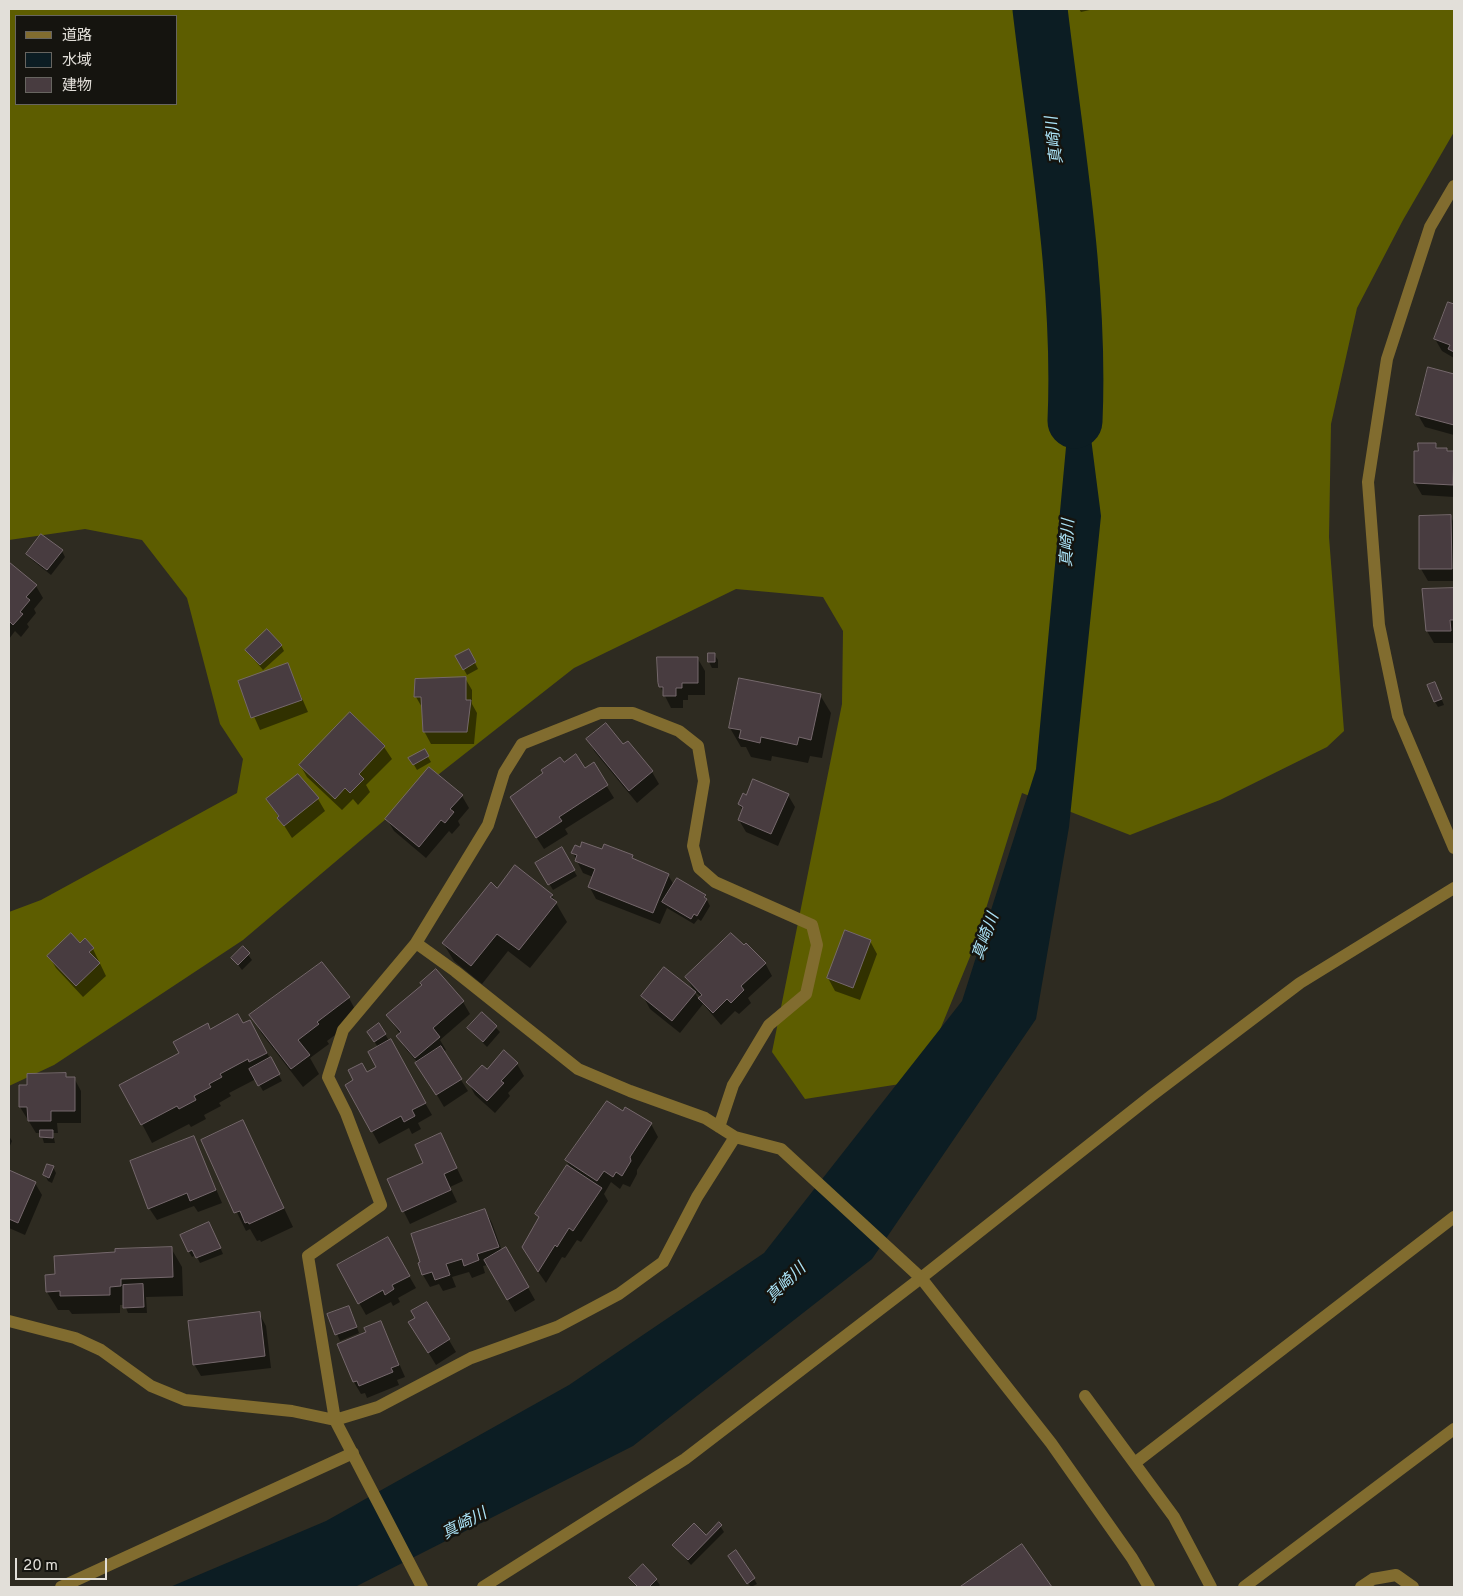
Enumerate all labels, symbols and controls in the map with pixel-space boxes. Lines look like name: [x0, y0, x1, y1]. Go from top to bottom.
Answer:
legend: [15, 15, 178, 105]
text: 道路: [62, 27, 92, 46]
text: 水域: [62, 52, 92, 71]
text: 建物: [62, 77, 92, 96]
water label: 真崎川: [1044, 115, 1068, 165]
water label: 真崎川: [1058, 519, 1080, 567]
water label: 真崎川: [970, 911, 1004, 963]
water label: 真崎川: [763, 1260, 811, 1308]
water label: 真崎川: [439, 1505, 491, 1545]
scale bar: [18, 1548, 110, 1580]
text: 20 m: [23, 1557, 58, 1576]

